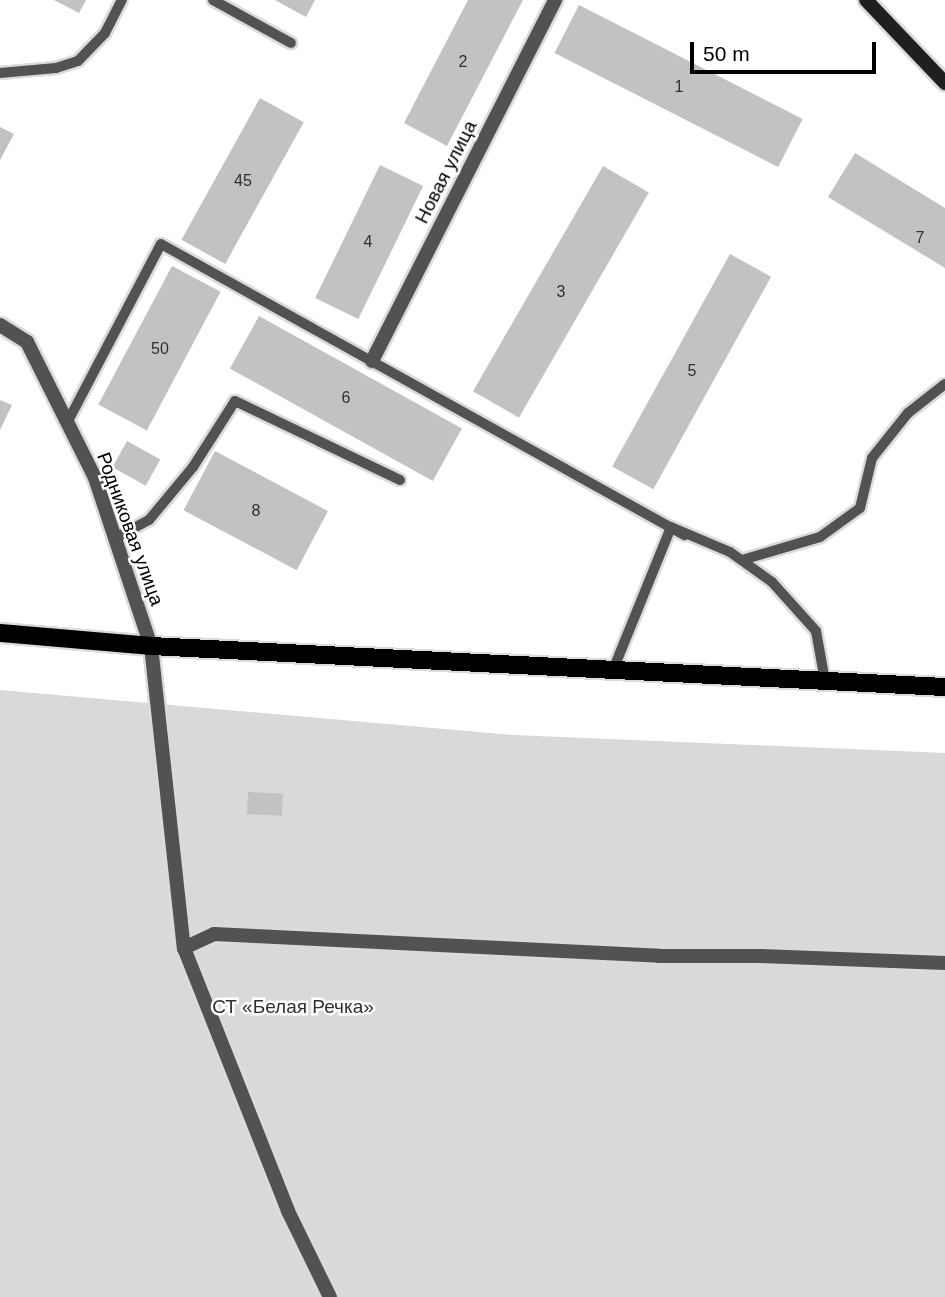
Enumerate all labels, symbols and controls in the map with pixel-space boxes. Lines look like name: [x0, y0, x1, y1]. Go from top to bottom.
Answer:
scale bar: [693, 28, 878, 72]
text: 50 m: [703, 42, 750, 65]
house number: 2: [459, 52, 467, 72]
house number: 1: [675, 77, 683, 97]
street label: Новая улица: [410, 117, 482, 227]
house number: 45: [234, 171, 252, 191]
house number: 7: [916, 228, 924, 248]
house number: 4: [364, 232, 372, 252]
house number: 3: [557, 282, 565, 302]
house number: 50: [151, 339, 169, 359]
house number: 5: [688, 361, 696, 381]
house number: 6: [342, 388, 350, 408]
street label: Родниковая улица: [92, 449, 168, 609]
house number: 8: [252, 501, 260, 521]
park label: СТ «Белая Речка»: [212, 996, 374, 1018]

